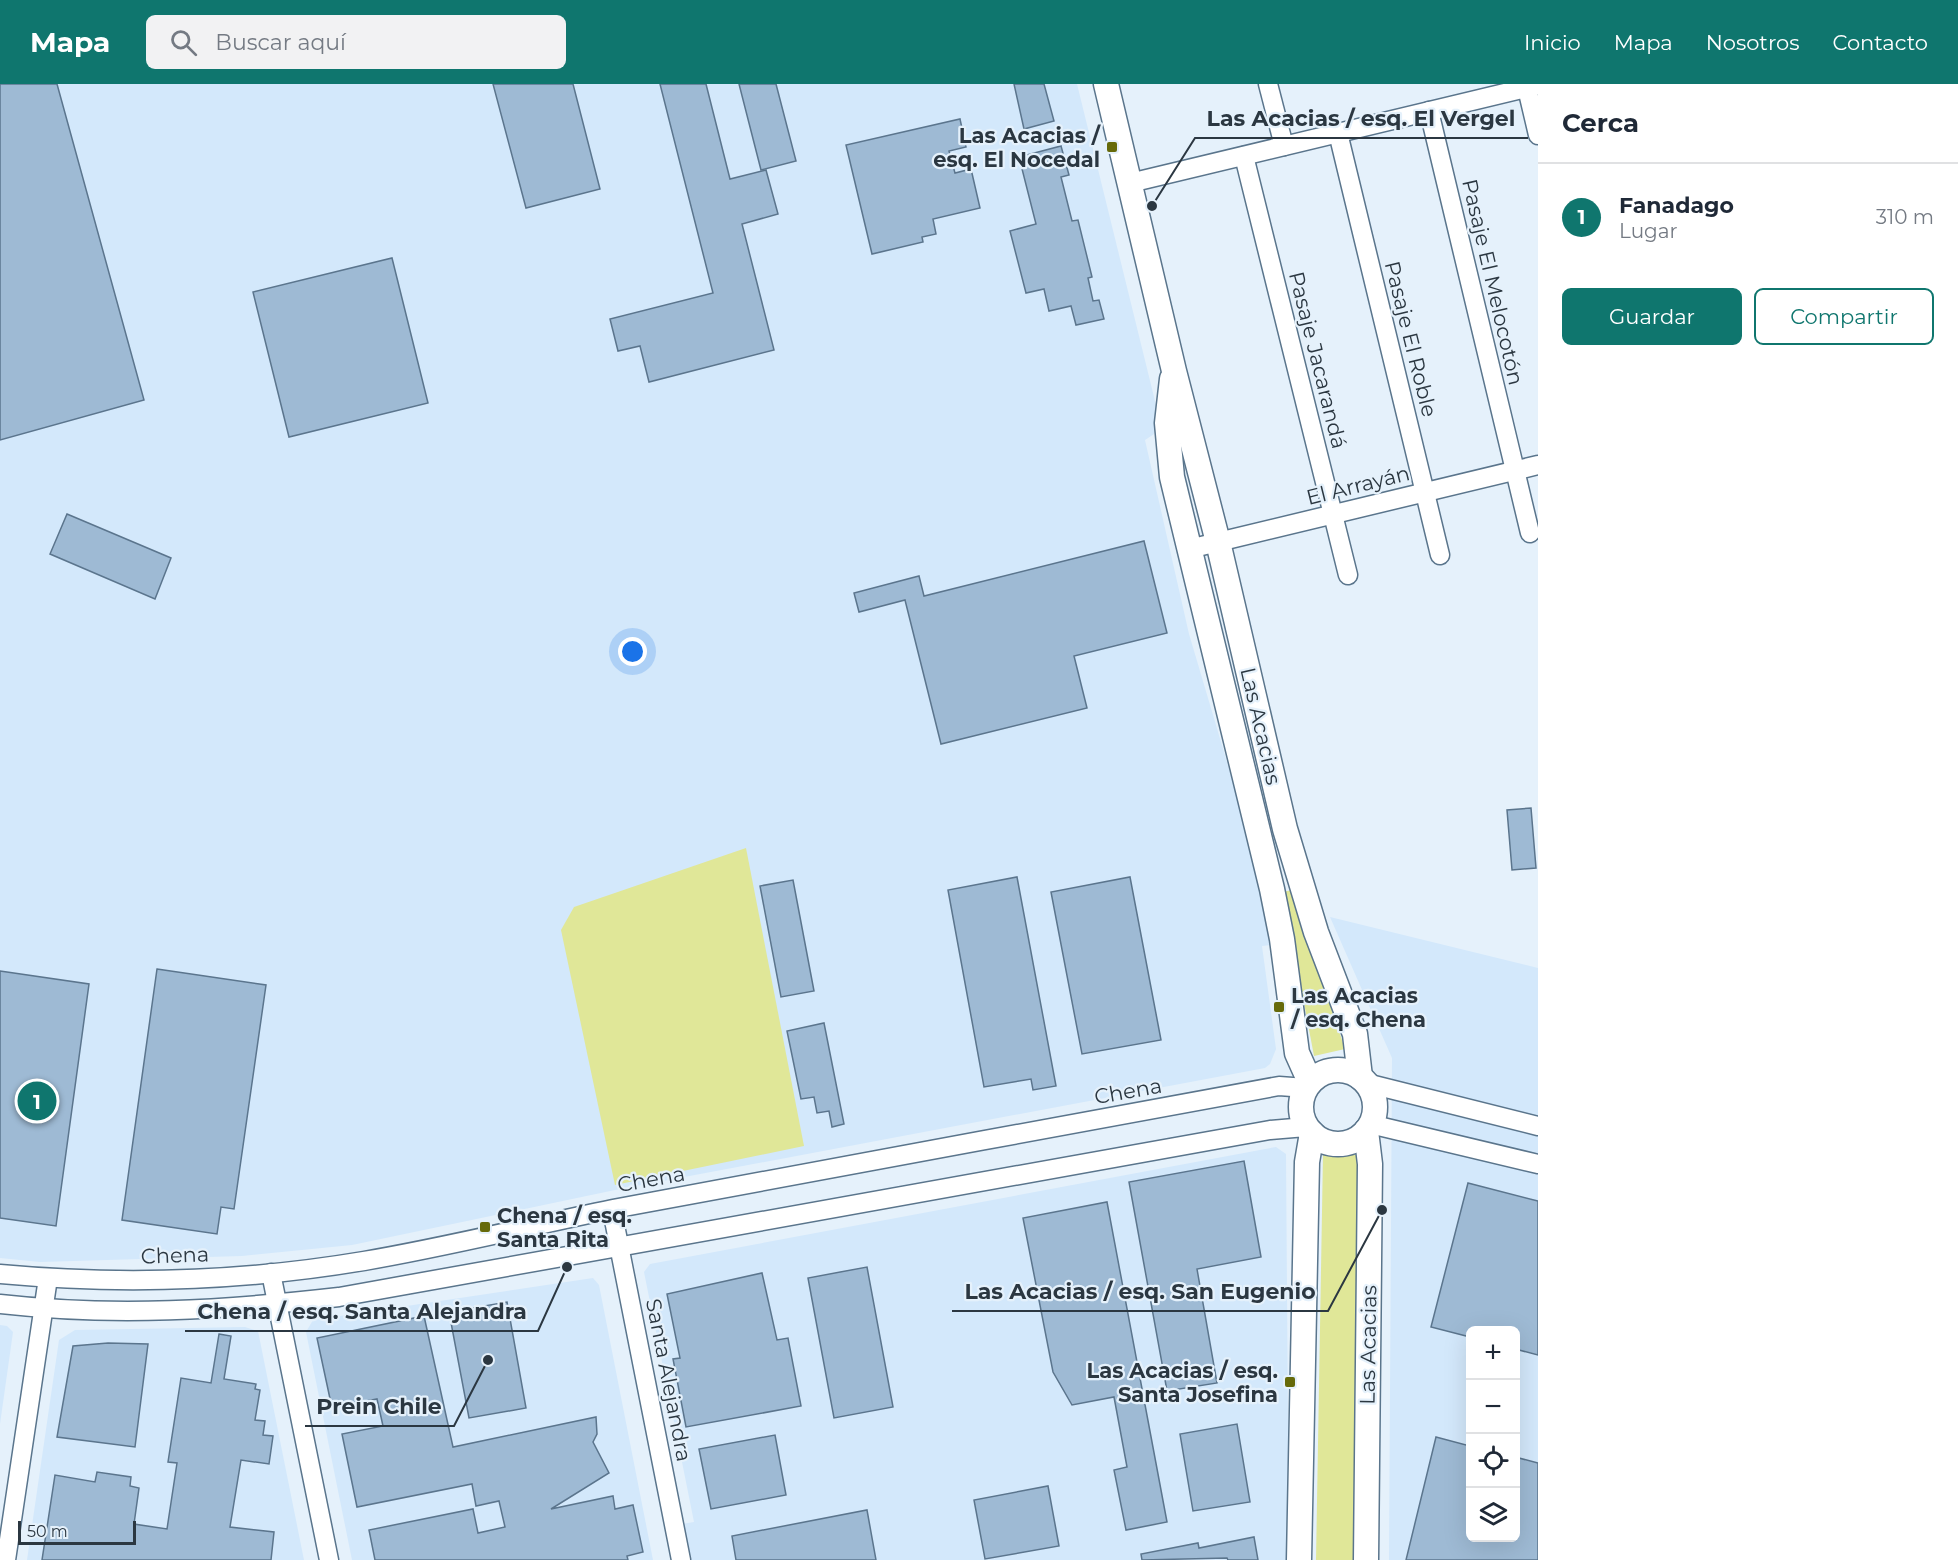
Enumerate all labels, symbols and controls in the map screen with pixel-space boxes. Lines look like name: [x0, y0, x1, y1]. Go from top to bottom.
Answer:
search box: [146, 15, 566, 69]
text: Mapa: [30, 25, 110, 59]
icon: search: [167, 26, 200, 59]
text: Buscar aquí: [215, 29, 346, 56]
text: Inicio: [1524, 30, 1581, 55]
text: Mapa: [1614, 30, 1673, 55]
text: Nosotros: [1706, 30, 1799, 55]
text: Contacto: [1832, 30, 1928, 55]
callout: Las Acacias / esq. El Vergel: [1195, 98, 1528, 138]
text: Las Acacias / esq. El Vergel: [1207, 105, 1515, 132]
text: Cerca: [1562, 107, 1639, 139]
place label: Las Acacias / esq. El Nocedal: [933, 123, 1102, 172]
marker: Las Acacias / esq. El Nocedal: [1105, 140, 1119, 154]
street label: Pasaje El Melocotón: [1457, 176, 1529, 388]
text: Fanadago: [1619, 192, 1734, 219]
text: 1: [1578, 205, 1585, 229]
text: 310 m: [1876, 205, 1934, 229]
text: Lugar: [1619, 219, 1678, 243]
street label: Pasaje El Roble: [1380, 258, 1442, 420]
street label: Pasaje Jacarandá: [1284, 269, 1352, 451]
button: Guardar: [1562, 288, 1742, 345]
button: Compartir: [1754, 288, 1934, 345]
street label: El Arrayán: [1304, 460, 1412, 510]
your location: [618, 637, 647, 666]
street label: Las Acacias: [1235, 665, 1287, 787]
place label: Las Acacias / esq. Chena: [1290, 983, 1426, 1032]
marker: Las Acacias / esq. Chena: [1272, 1000, 1286, 1014]
street label: Chena: [1092, 1073, 1164, 1109]
pin: 1: [18, 1078, 57, 1124]
street label: Chena: [615, 1161, 687, 1197]
place label: Chena / esq. Santa Rita: [497, 1203, 632, 1252]
marker: Chena / esq. Santa Rita: [478, 1220, 492, 1234]
street label: Chena: [140, 1241, 210, 1269]
callout: Las Acacias / esq. San Eugenio: [952, 1271, 1328, 1311]
text: Las Acacias / esq. San Eugenio: [964, 1278, 1316, 1305]
street label: Las Acacias: [1354, 1285, 1382, 1405]
callout: Chena / esq. Santa Alejandra: [185, 1291, 538, 1331]
street label: Santa Alejandra: [641, 1296, 697, 1464]
text: Chena / esq. Santa Alejandra: [197, 1298, 527, 1325]
map controls: [1466, 1326, 1520, 1542]
button: +: [1466, 1326, 1520, 1380]
place label: Las Acacias / esq. Santa Josefina: [1086, 1358, 1278, 1407]
marker: Las Acacias / esq. Santa Josefina: [1283, 1375, 1297, 1389]
button: −: [1466, 1380, 1520, 1434]
callout: Prein Chile: [305, 1386, 454, 1426]
text: Prein Chile: [316, 1393, 442, 1420]
button: locate: [1466, 1434, 1520, 1488]
button: layers: [1466, 1488, 1520, 1542]
scale bar: [18, 1518, 136, 1546]
text: 50 m: [27, 1522, 68, 1541]

